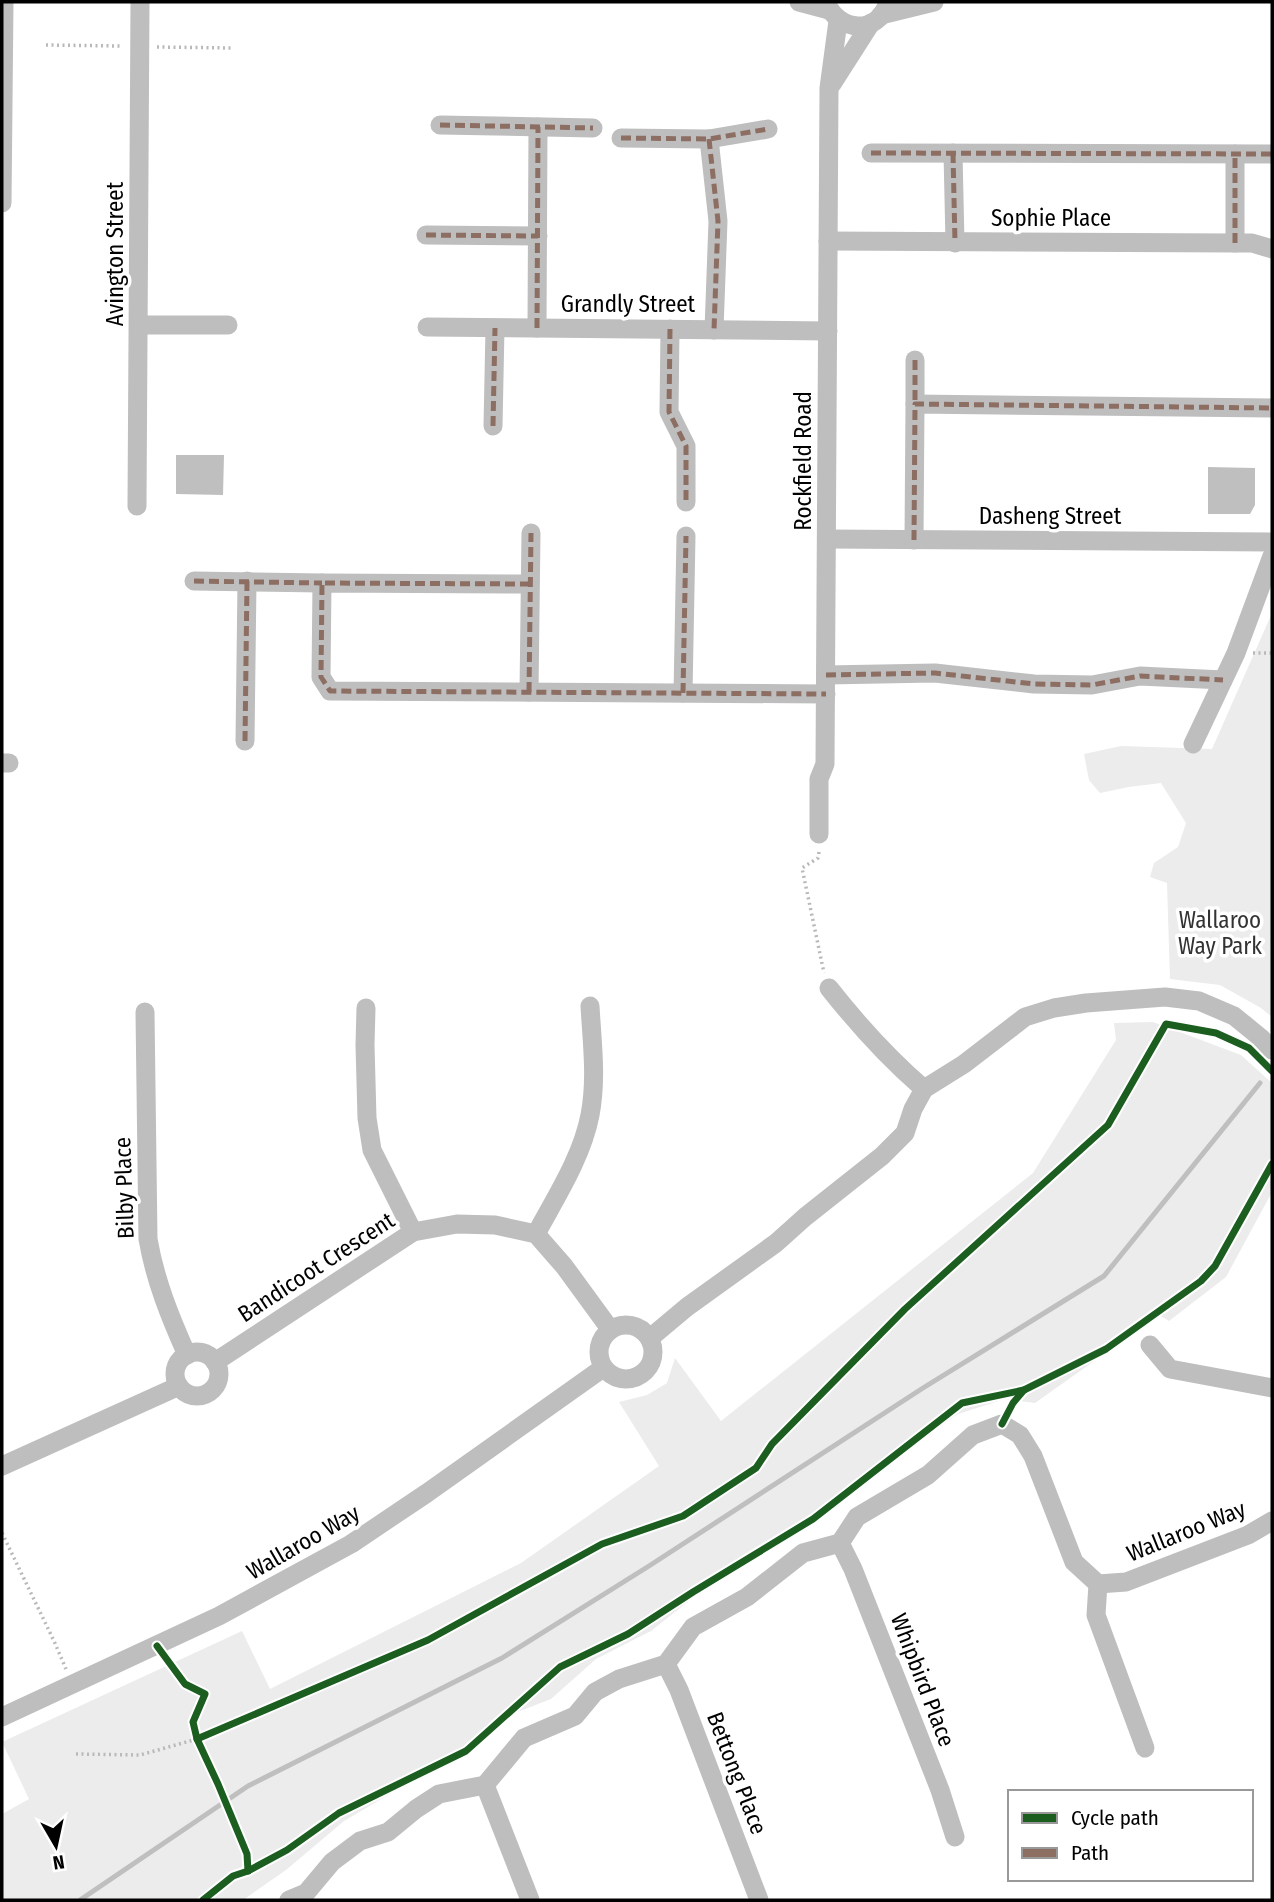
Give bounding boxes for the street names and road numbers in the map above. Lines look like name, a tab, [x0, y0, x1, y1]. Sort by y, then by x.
street label: Avington Street	[101, 181, 129, 326]
street label: Sophie Place	[991, 204, 1111, 232]
street label: Grandly Street	[561, 290, 696, 318]
street label: Rockfield Road	[789, 391, 817, 531]
street label: Dasheng Street	[979, 502, 1122, 530]
street label: Bilby Place	[108, 1137, 140, 1239]
street label: Bandicoot Crescent	[232, 1206, 400, 1328]
street label: Wallaroo Way	[1123, 1494, 1250, 1568]
street label: Wallaroo Way	[242, 1498, 365, 1586]
street label: Whipbird Place	[885, 1609, 961, 1751]
street label: Bettong Place	[701, 1708, 773, 1838]

